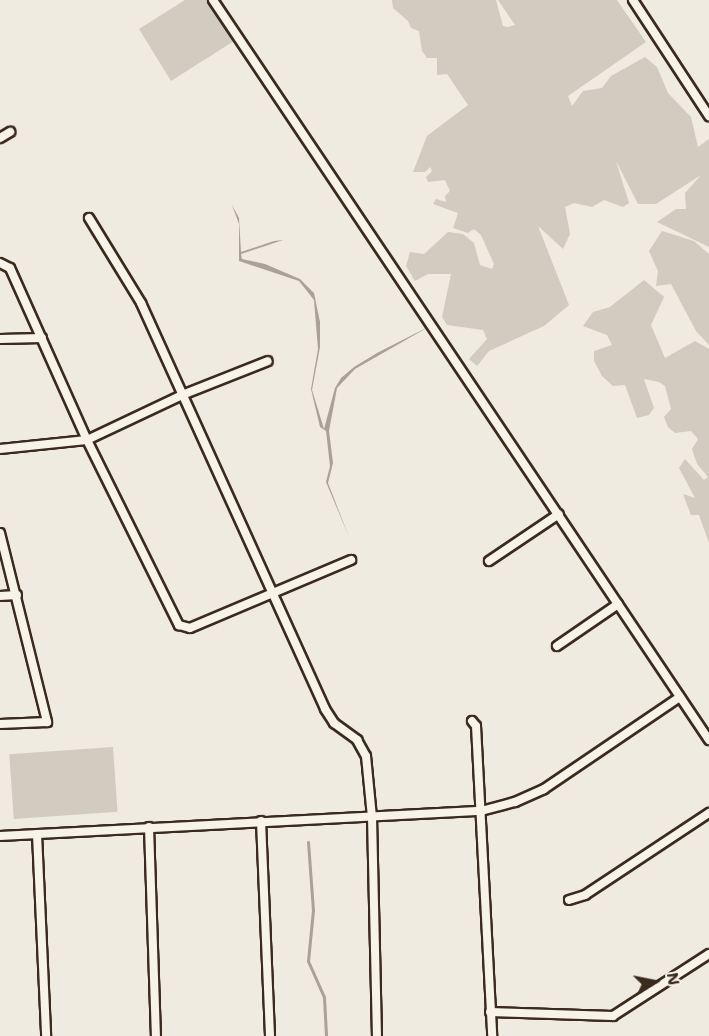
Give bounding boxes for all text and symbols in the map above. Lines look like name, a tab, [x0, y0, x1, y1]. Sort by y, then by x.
north arrow	[625, 952, 685, 1012]
text: N	[662, 971, 685, 987]

